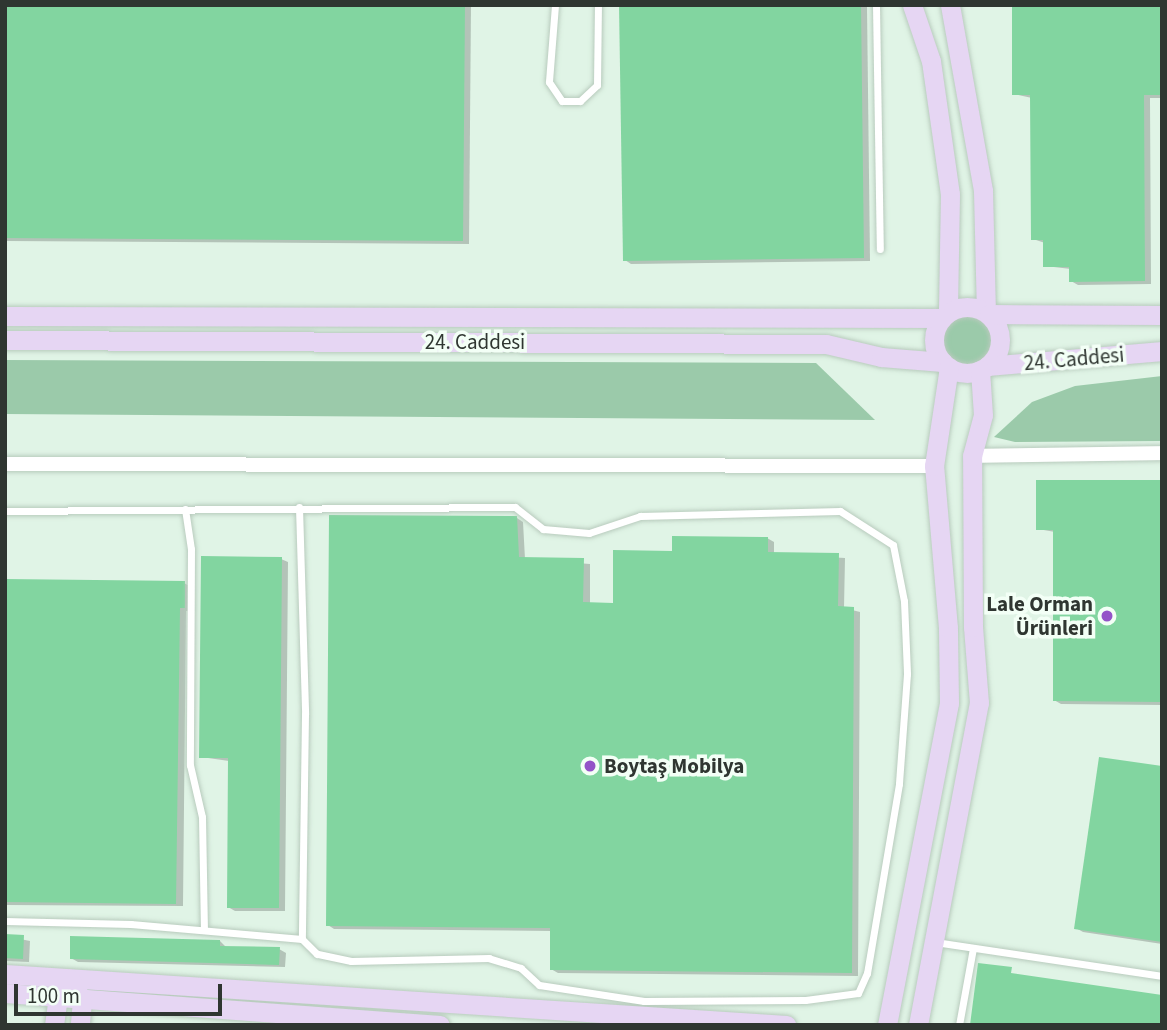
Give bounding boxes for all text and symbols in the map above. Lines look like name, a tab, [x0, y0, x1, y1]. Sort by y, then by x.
street label: 24. Caddesi	[425, 329, 525, 355]
street label: 24. Caddesi	[1023, 342, 1125, 376]
place label: Lale Orman Ürünleri	[986, 591, 1093, 641]
marker: Lale Orman Ürünleri	[1099, 608, 1115, 624]
place label: Boytaş Mobilya	[604, 753, 744, 779]
marker: Boytaş Mobilya	[582, 758, 598, 774]
scale bar	[18, 970, 226, 1014]
text: 100 m	[27, 981, 80, 1011]

